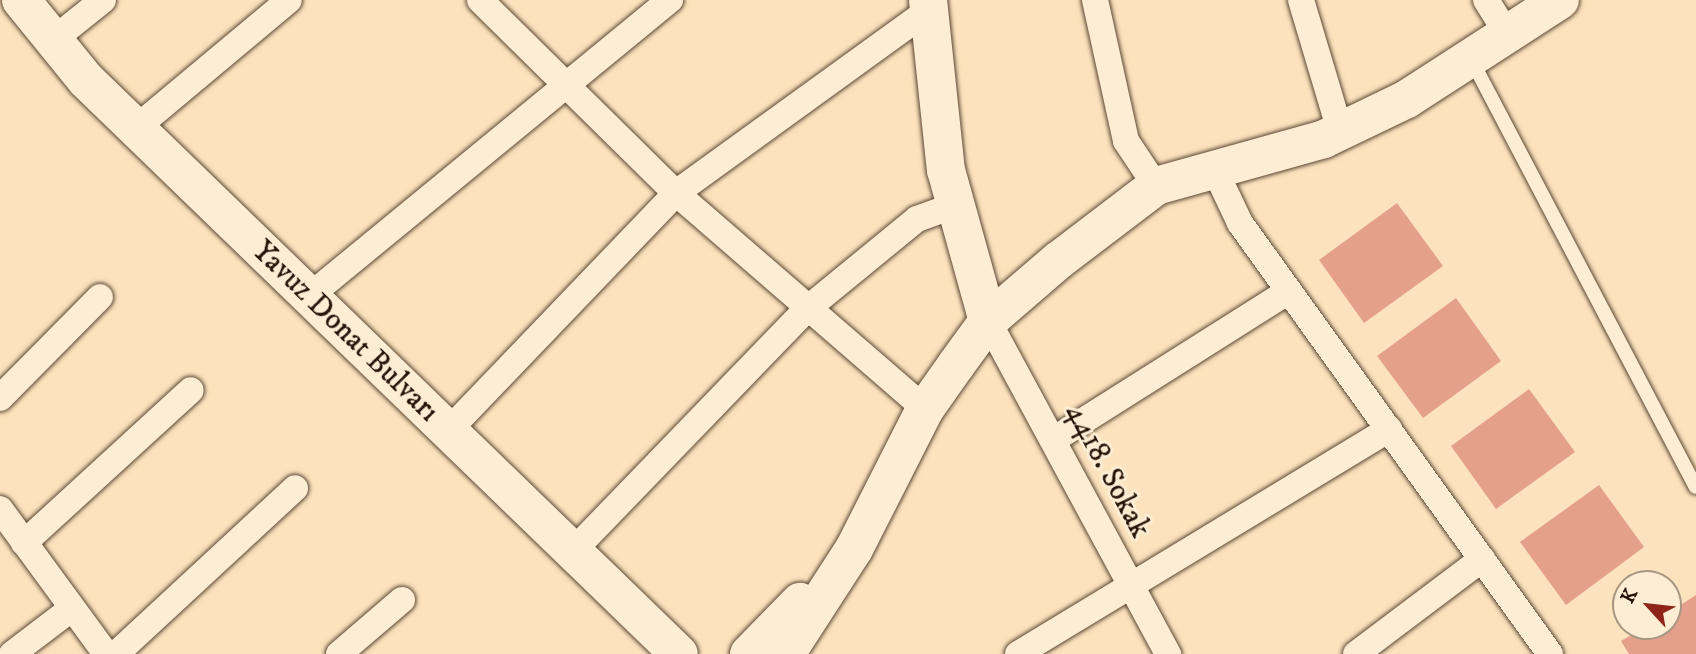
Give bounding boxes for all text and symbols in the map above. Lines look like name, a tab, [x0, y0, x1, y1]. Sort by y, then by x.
street label: Yavuz Donat Bulvarı	[244, 234, 446, 430]
street label: 4418. Sokak	[1057, 398, 1157, 544]
north arrow	[1612, 570, 1682, 640]
text: K	[1616, 585, 1643, 607]

